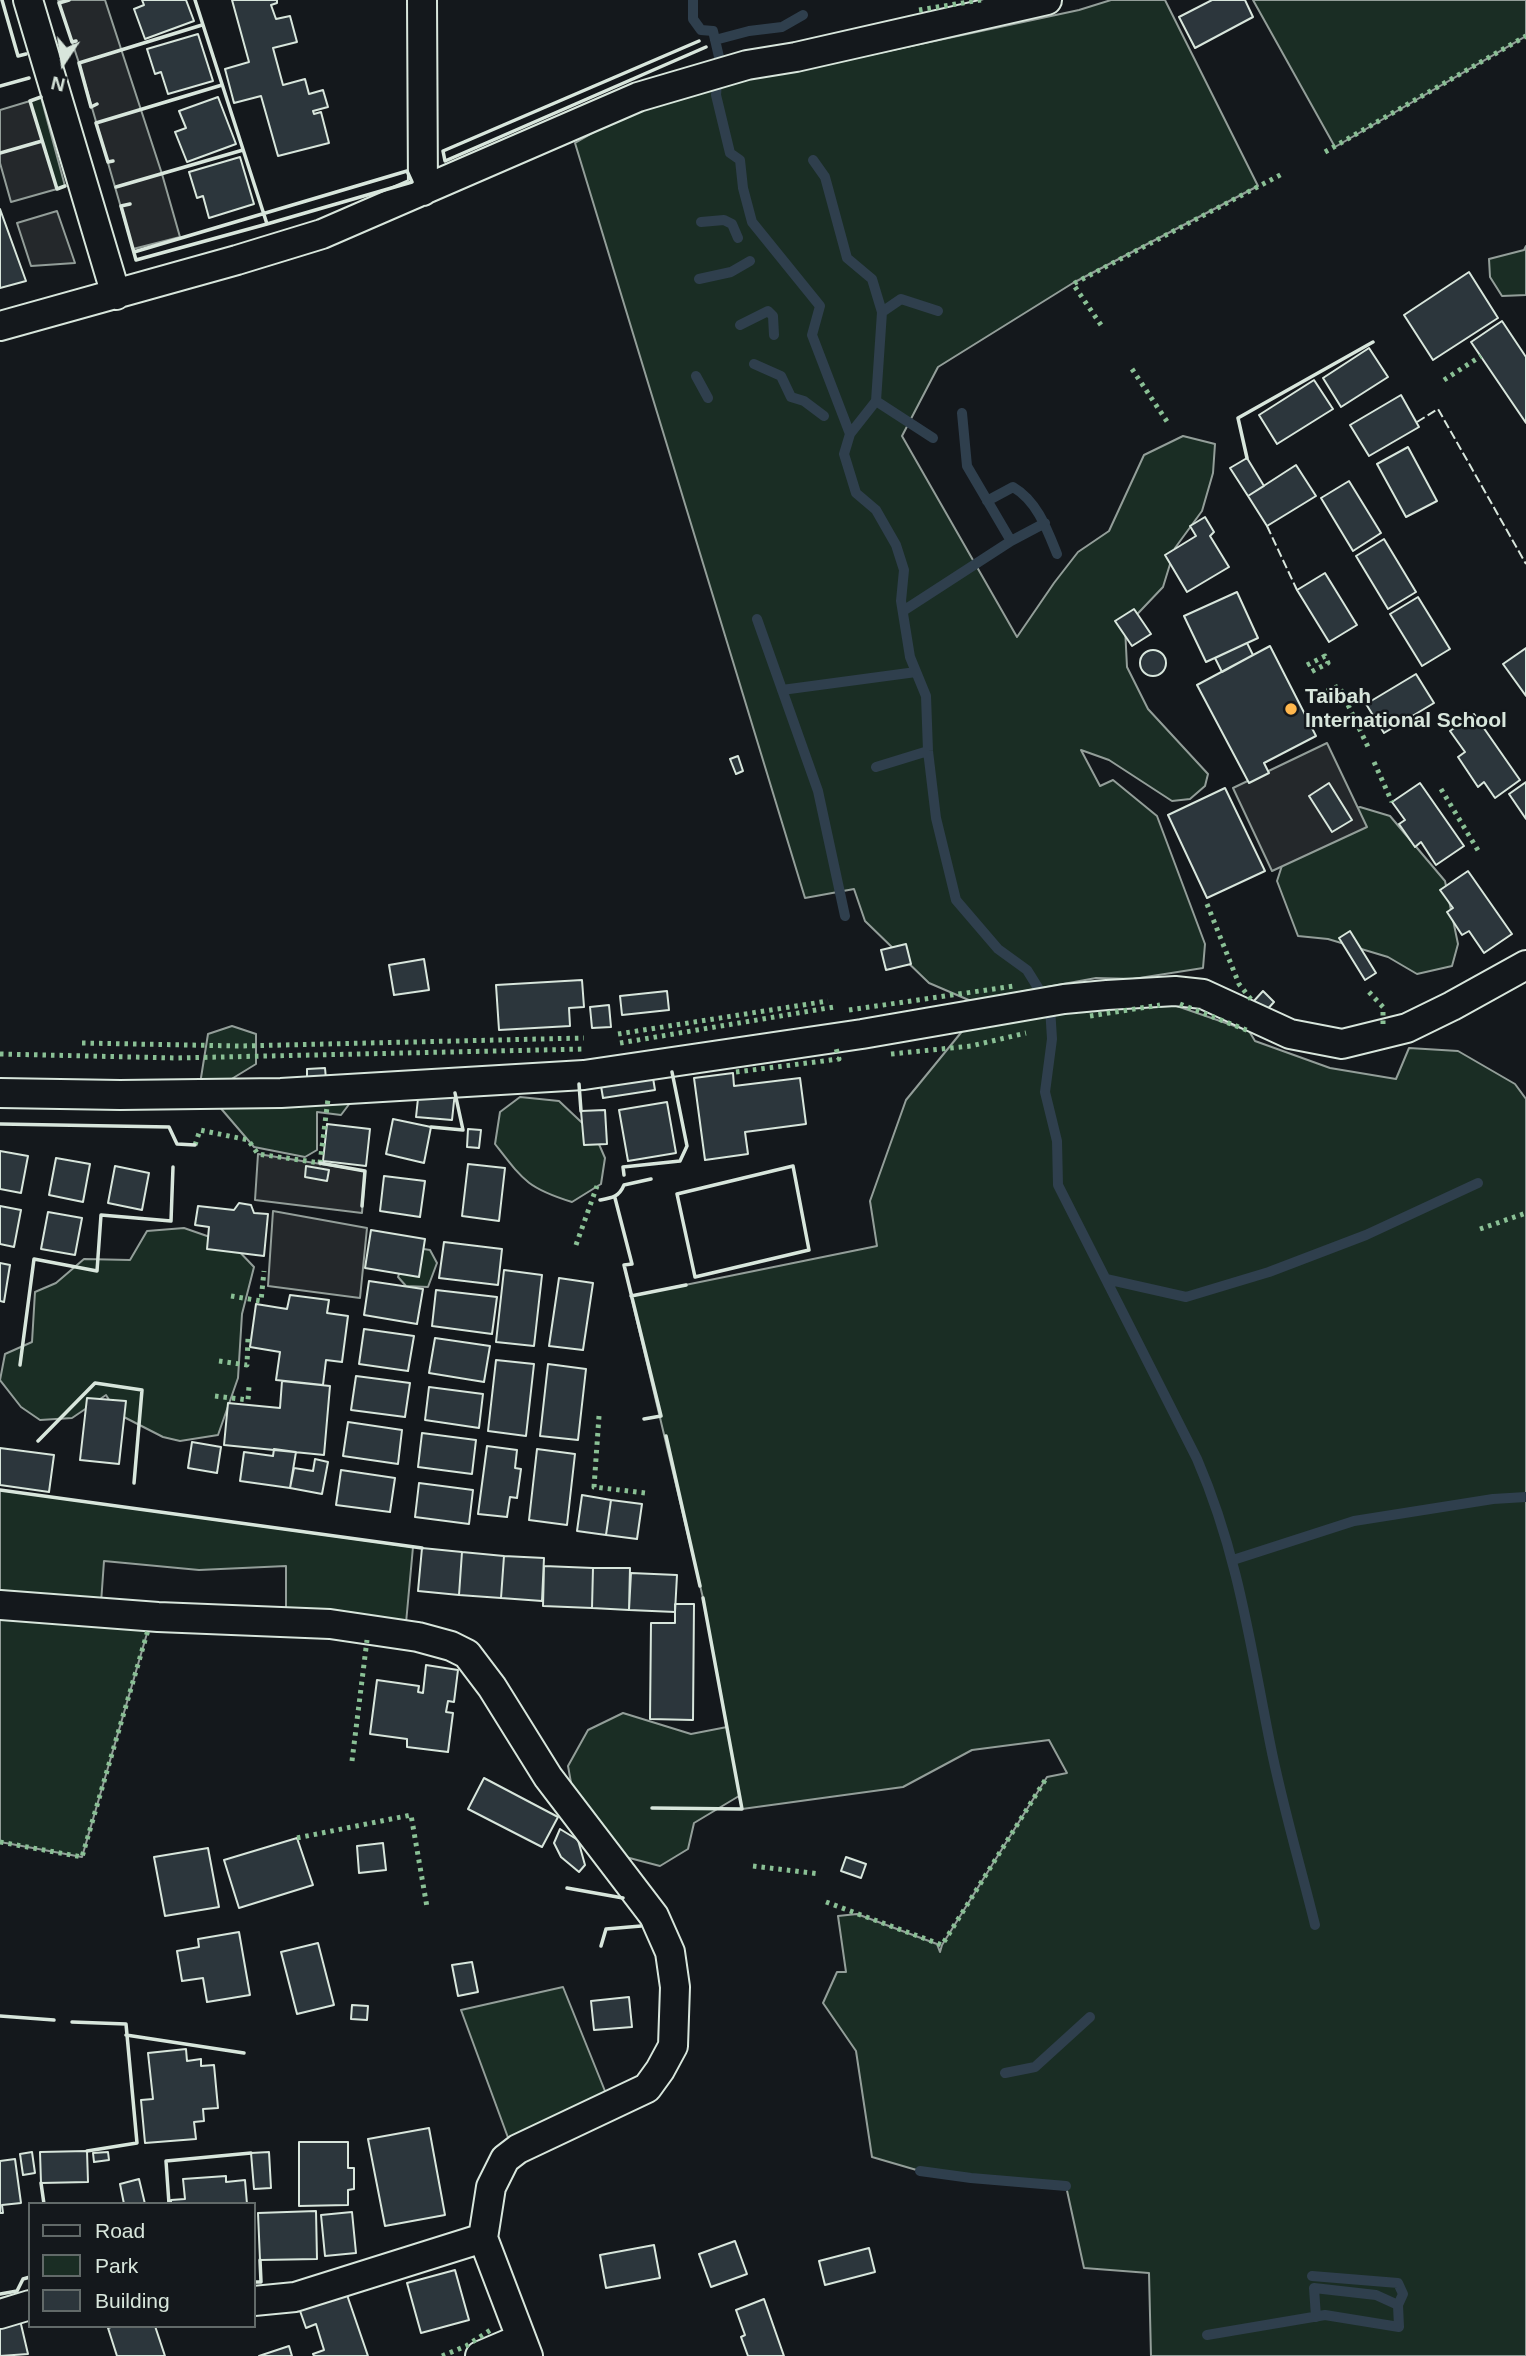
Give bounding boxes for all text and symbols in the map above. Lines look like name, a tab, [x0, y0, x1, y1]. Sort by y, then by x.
north arrow	[28, 28, 98, 98]
text: N	[49, 72, 67, 96]
place label: Taibah International School	[1305, 684, 1507, 734]
marker: Taibah International School	[1283, 701, 1299, 717]
legend	[28, 2202, 256, 2328]
text: Road	[95, 2219, 145, 2242]
text: Park	[95, 2254, 138, 2277]
text: Building	[95, 2289, 170, 2312]

